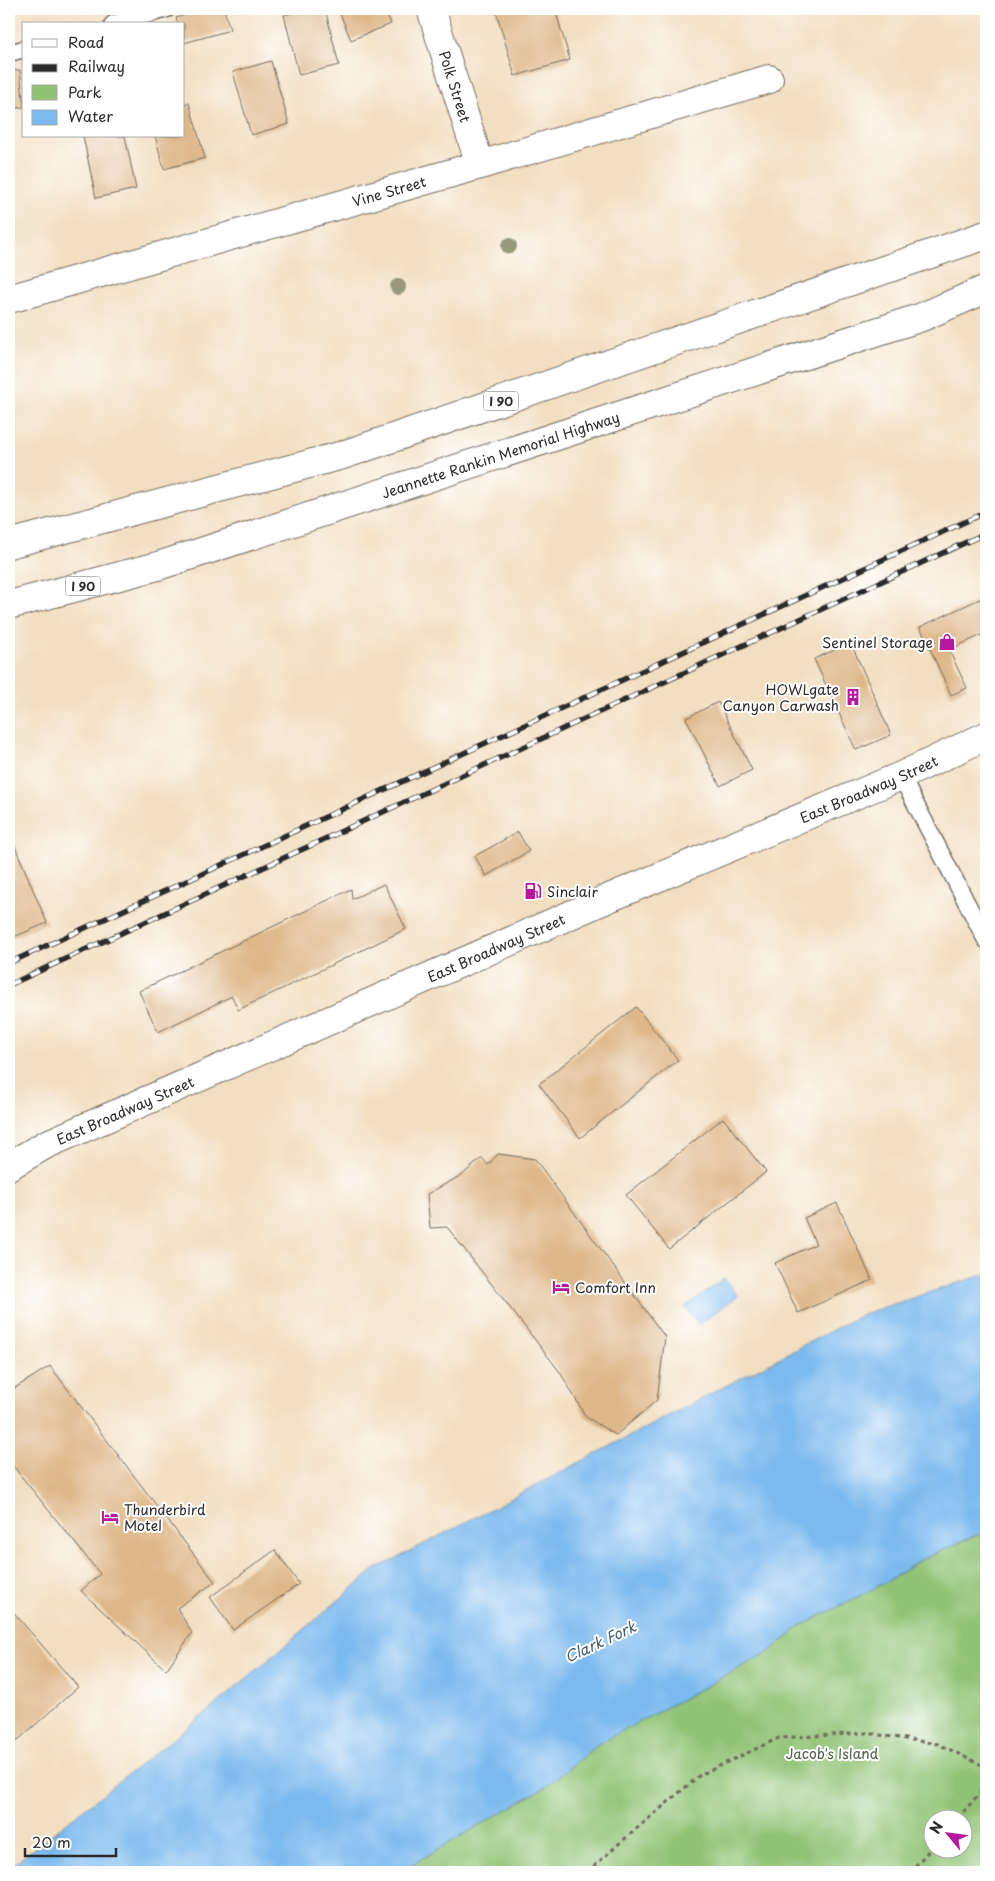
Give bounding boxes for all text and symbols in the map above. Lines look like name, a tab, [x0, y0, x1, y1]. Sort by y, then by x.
legend	[22, 22, 185, 138]
text: Road	[68, 30, 104, 53]
street label: Polk Street	[434, 48, 476, 125]
text: Railway	[68, 54, 125, 77]
text: Park	[68, 80, 102, 103]
text: Water	[68, 104, 113, 127]
street label: Vine Street	[350, 170, 429, 211]
road number: I 90	[484, 392, 518, 411]
street label: Jeannette Rankin Memorial Highway	[379, 406, 622, 503]
road number: I 90	[66, 576, 100, 596]
place label: Sentinel Storage	[822, 632, 933, 653]
shop icon: Sentinel Storage	[937, 632, 957, 652]
place label: HOWLgate Canyon Carwash	[723, 679, 839, 716]
building icon: HOWLgate Canyon Carwash	[843, 687, 863, 707]
street label: East Broadway Street	[796, 750, 941, 828]
fuel station icon: Sinclair	[523, 881, 543, 901]
place label: Sinclair	[547, 881, 598, 902]
street label: East Broadway Street	[424, 908, 568, 987]
street label: East Broadway Street	[53, 1070, 197, 1149]
hotel icon: Comfort Inn	[551, 1277, 571, 1297]
place label: Comfort Inn	[575, 1277, 656, 1298]
place label: Thunderbird Motel	[124, 1499, 206, 1536]
hotel icon: Thunderbird Motel	[100, 1507, 120, 1527]
water label: Clark Fork	[560, 1614, 641, 1668]
park label: Jacob's Island	[786, 1743, 879, 1764]
north arrow	[922, 1808, 972, 1858]
text: N	[924, 1818, 948, 1837]
scale bar	[25, 1826, 116, 1858]
text: 20 m	[32, 1830, 71, 1853]

